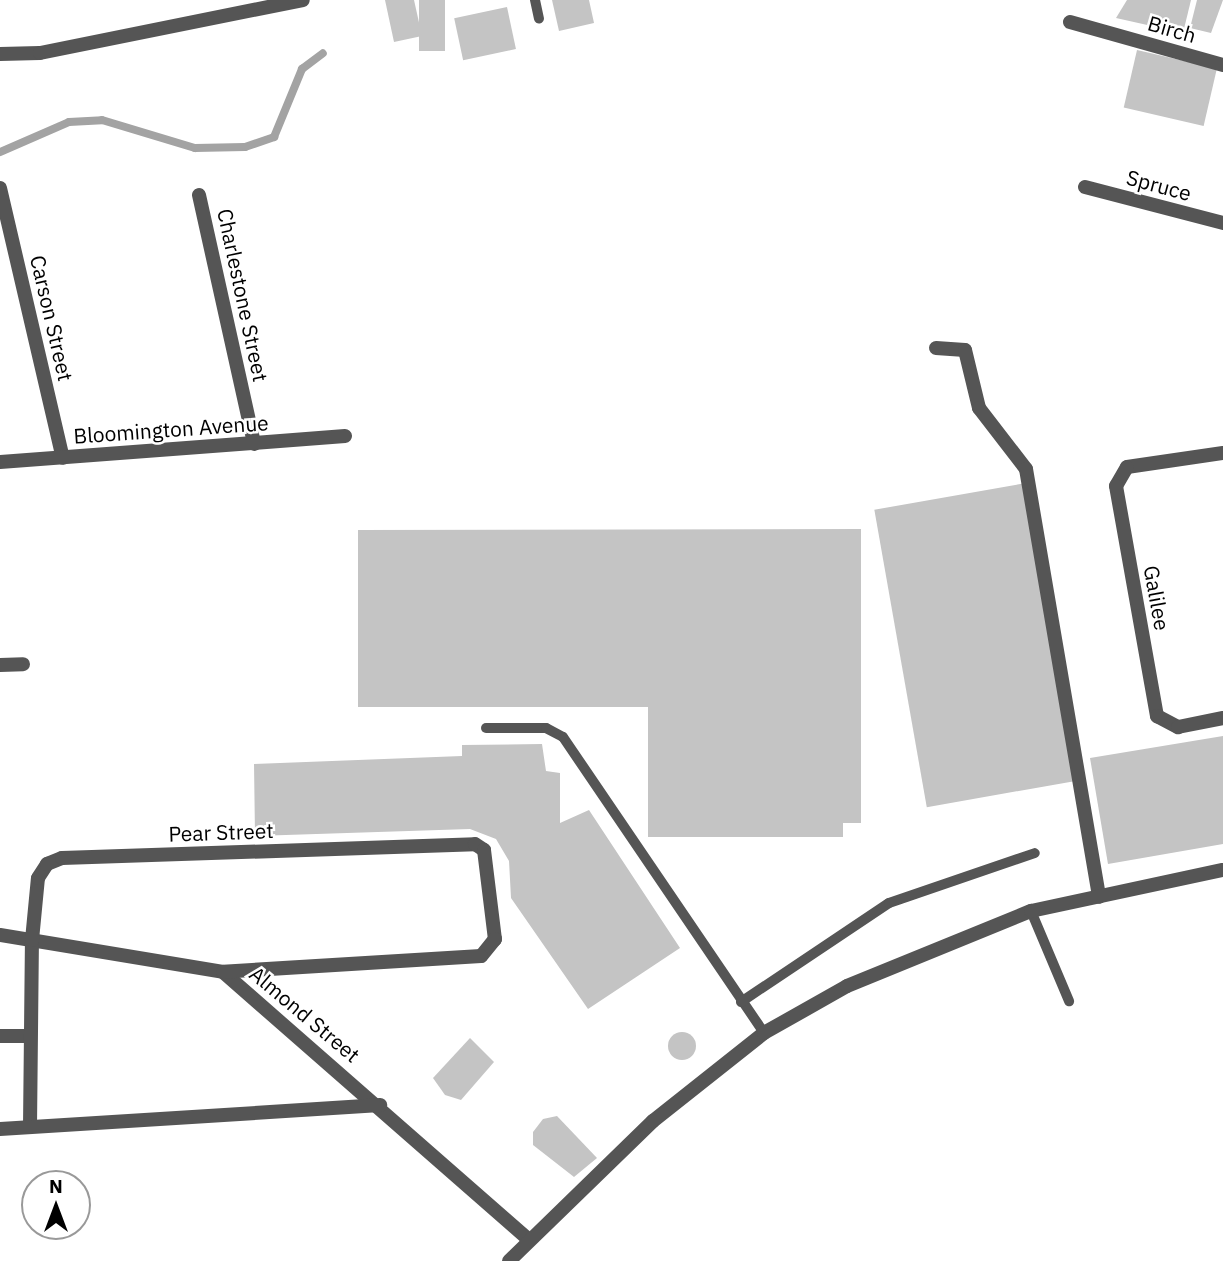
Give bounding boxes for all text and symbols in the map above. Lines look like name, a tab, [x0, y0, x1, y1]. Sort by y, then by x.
street label: Birch	[1145, 10, 1199, 48]
street label: Spruce	[1124, 164, 1194, 206]
street label: Charlestone Street	[212, 206, 274, 384]
street label: Carson Street	[25, 253, 79, 383]
street label: Bloomington Avenue	[73, 410, 269, 448]
street label: Galilee	[1139, 564, 1175, 632]
street label: Pear Street	[168, 818, 274, 846]
street label: Almond Street	[245, 961, 365, 1067]
north arrow	[21, 1170, 91, 1240]
text: N	[49, 1174, 63, 1198]

